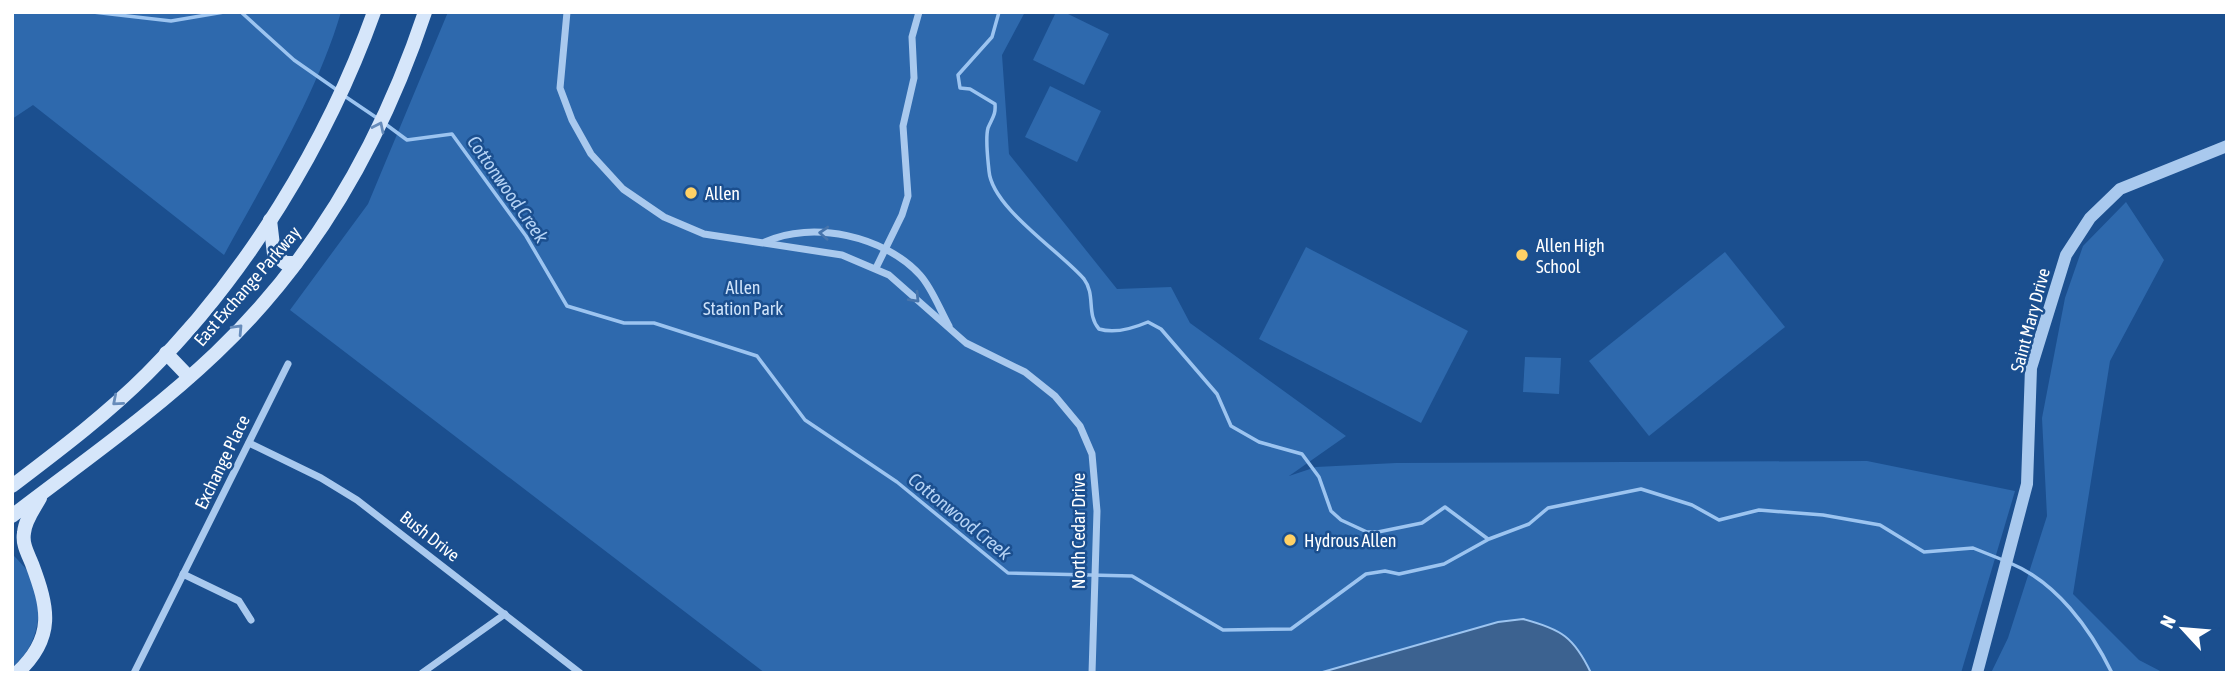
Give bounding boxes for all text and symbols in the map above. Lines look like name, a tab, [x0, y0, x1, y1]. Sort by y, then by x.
one-way arrow	[371, 122, 385, 134]
water label: Cottonwood Creek	[463, 131, 553, 247]
place label: Allen	[705, 183, 740, 204]
marker: Allen	[683, 185, 699, 201]
street label: East Exchange Parkway	[189, 222, 305, 350]
one-way arrow	[819, 226, 830, 241]
place label: Allen High School	[1536, 235, 1605, 277]
marker: Allen High School	[1514, 247, 1530, 263]
street label: Saint Mary Drive	[2006, 266, 2054, 374]
park label: Allen Station Park	[703, 277, 783, 319]
one-way arrow	[907, 290, 920, 303]
one-way arrow	[230, 324, 243, 337]
one-way arrow	[112, 393, 125, 405]
street label: Exchange Place	[190, 412, 254, 512]
water label: Cottonwood Creek	[904, 468, 1016, 565]
street label: North Cedar Drive	[1068, 473, 1089, 589]
street label: Bush Drive	[396, 506, 464, 566]
place label: Hydrous Allen	[1304, 530, 1397, 551]
marker: Hydrous Allen	[1282, 532, 1298, 548]
north arrow	[2148, 594, 2218, 664]
text: N	[2155, 612, 2180, 631]

